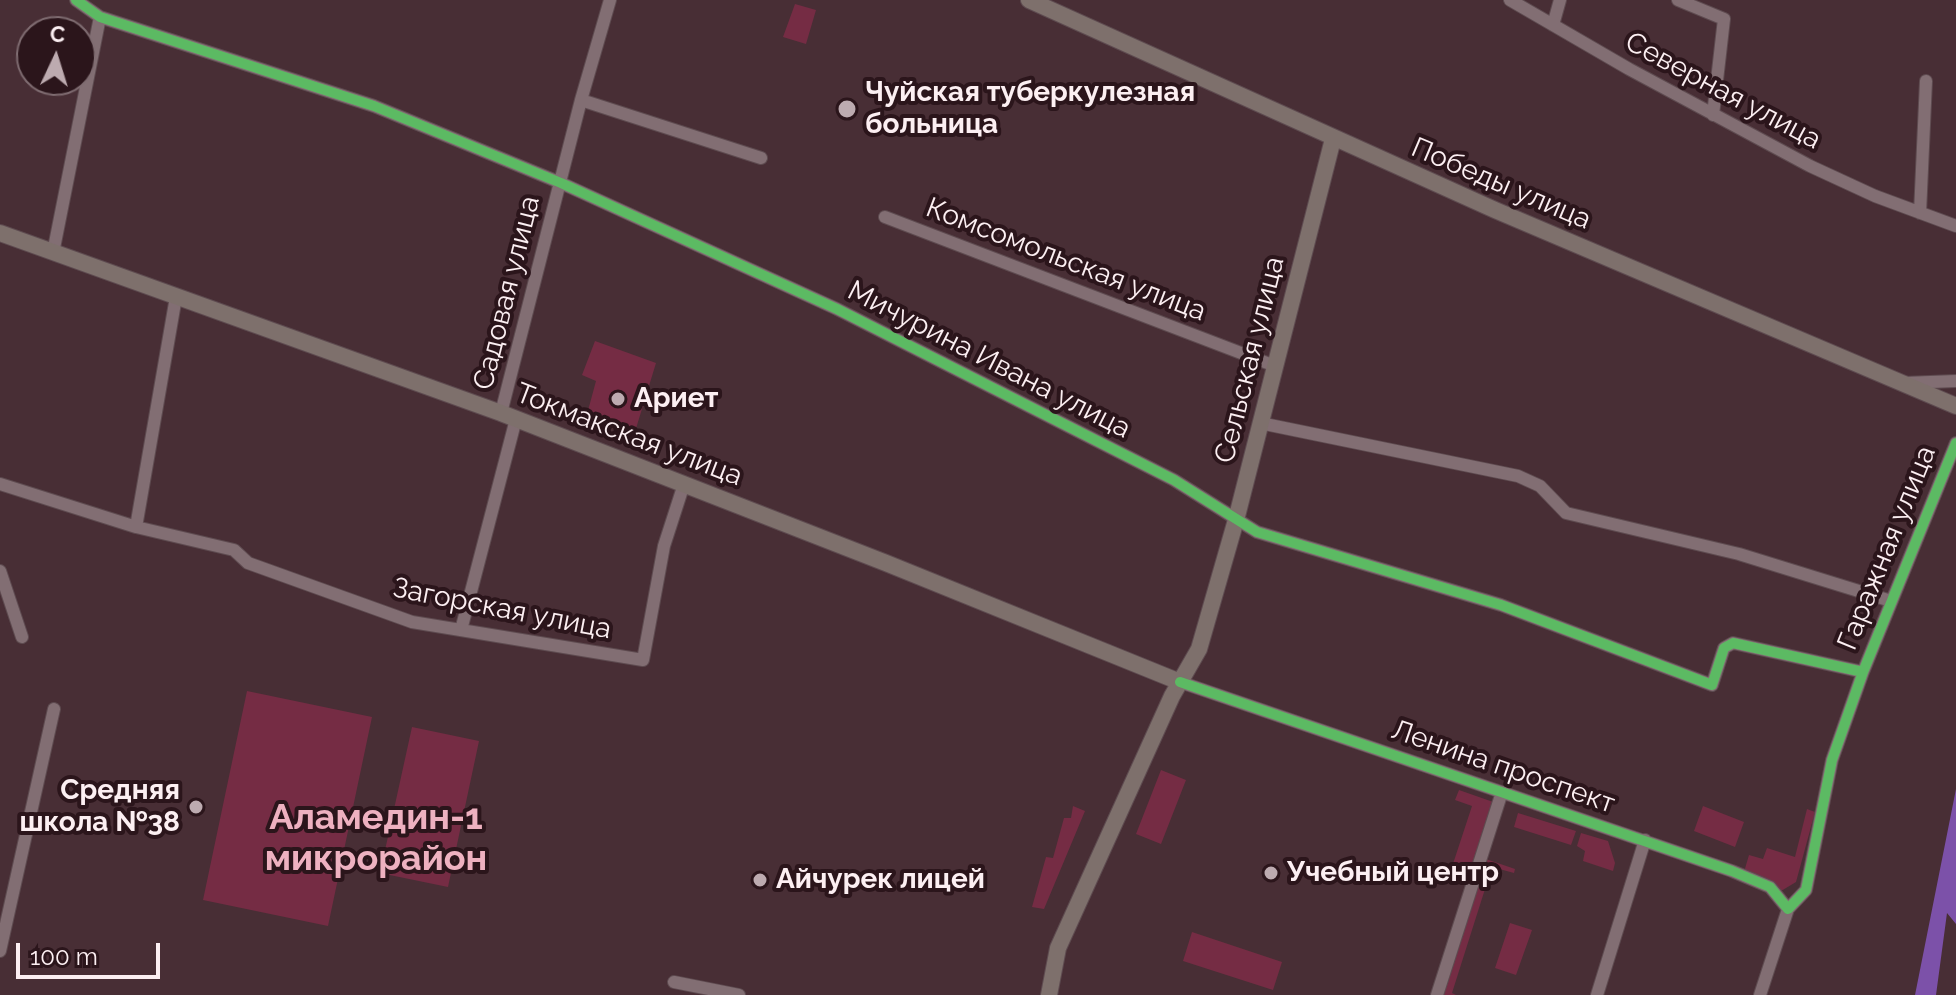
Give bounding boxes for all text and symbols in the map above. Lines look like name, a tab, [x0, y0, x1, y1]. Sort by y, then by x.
north arrow	[16, 16, 96, 96]
text: С	[49, 21, 66, 48]
street label: Северная улица	[1619, 25, 1827, 157]
place label: Чуйская туберкулезная больница	[865, 76, 1195, 142]
marker: Чуйская туберкулезная больница	[836, 98, 858, 120]
street label: Победы улица	[1406, 131, 1596, 237]
street label: Комсомольская улица	[921, 191, 1211, 329]
street label: Садовая улица	[467, 193, 547, 393]
street label: Сельская улица	[1208, 253, 1292, 467]
street label: Мичурина Ивана улица	[842, 274, 1136, 446]
street label: Токмакская улица	[511, 376, 747, 494]
place label: Ариет	[634, 382, 718, 416]
marker: Ариет	[609, 390, 627, 408]
street label: Гаражная улица	[1831, 441, 1943, 655]
street label: Загорская улица	[390, 571, 614, 647]
street label: Ленина проспект	[1387, 713, 1619, 821]
place label: Средняя школа №38	[19, 774, 180, 840]
district label: Аламедин-1 микрорайон	[265, 796, 487, 881]
marker: Средняя школа №38	[187, 798, 205, 816]
place label: Учебный центр	[1287, 856, 1499, 890]
place label: Айчурек лицей	[776, 863, 985, 897]
marker: Учебный центр	[1262, 864, 1280, 882]
marker: Айчурек лицей	[751, 871, 769, 889]
scale bar	[20, 927, 164, 977]
text: 100 m	[30, 942, 98, 971]

